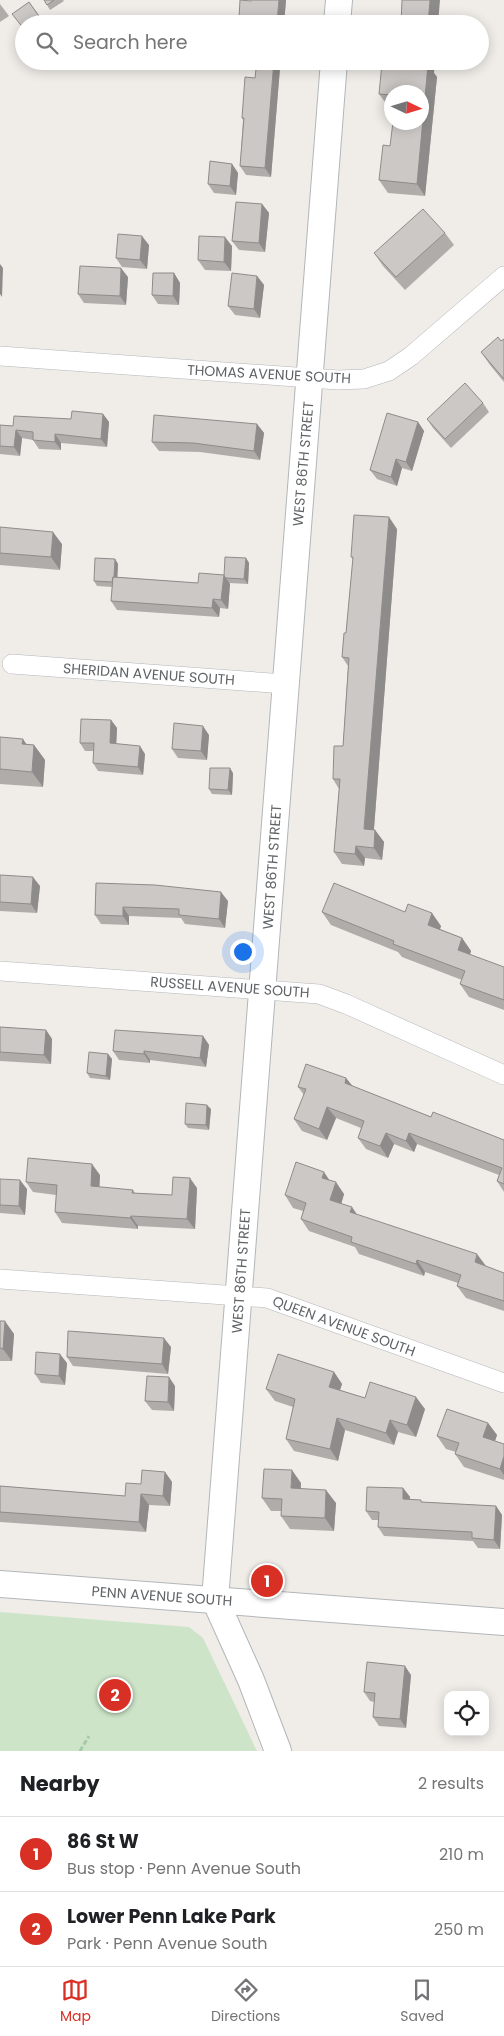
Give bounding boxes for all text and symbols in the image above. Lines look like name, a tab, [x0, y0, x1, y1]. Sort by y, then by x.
search box	[15, 15, 489, 70]
icon: search	[33, 29, 61, 57]
text: Search here	[73, 29, 187, 56]
north arrow	[384, 85, 429, 130]
street label: THOMAS AVENUE SOUTH	[187, 360, 351, 388]
street label: WEST 86TH STREET	[288, 400, 318, 527]
street label: SHERIDAN AVENUE SOUTH	[62, 658, 236, 690]
street label: WEST 86TH STREET	[258, 803, 286, 930]
your location	[230, 939, 256, 965]
street label: RUSSELL AVENUE SOUTH	[150, 971, 310, 1003]
street label: WEST 86TH STREET	[227, 1207, 255, 1334]
street label: QUEEN AVENUE SOUTH	[270, 1291, 418, 1361]
pin: 1	[251, 1562, 283, 1600]
street label: PENN AVENUE SOUTH	[91, 1581, 233, 1611]
pin: 2	[99, 1676, 131, 1714]
map controls	[444, 1691, 489, 1736]
button: locate	[444, 1691, 489, 1736]
text: Nearby	[20, 1769, 100, 1798]
text: 2 results	[418, 1772, 484, 1795]
text: 86 St W	[67, 1828, 139, 1855]
text: 1	[33, 1843, 39, 1866]
text: 210 m	[439, 1843, 484, 1866]
text: Bus stop · Penn Avenue South	[67, 1857, 301, 1880]
text: Lower Penn Lake Park	[67, 1903, 276, 1930]
text: 2	[31, 1918, 41, 1941]
text: 250 m	[434, 1918, 484, 1941]
text: Park · Penn Avenue South	[67, 1932, 267, 1955]
tab: Map	[60, 1976, 91, 2027]
tab: Directions	[211, 1976, 280, 2027]
tab: Saved	[400, 1976, 444, 2027]

